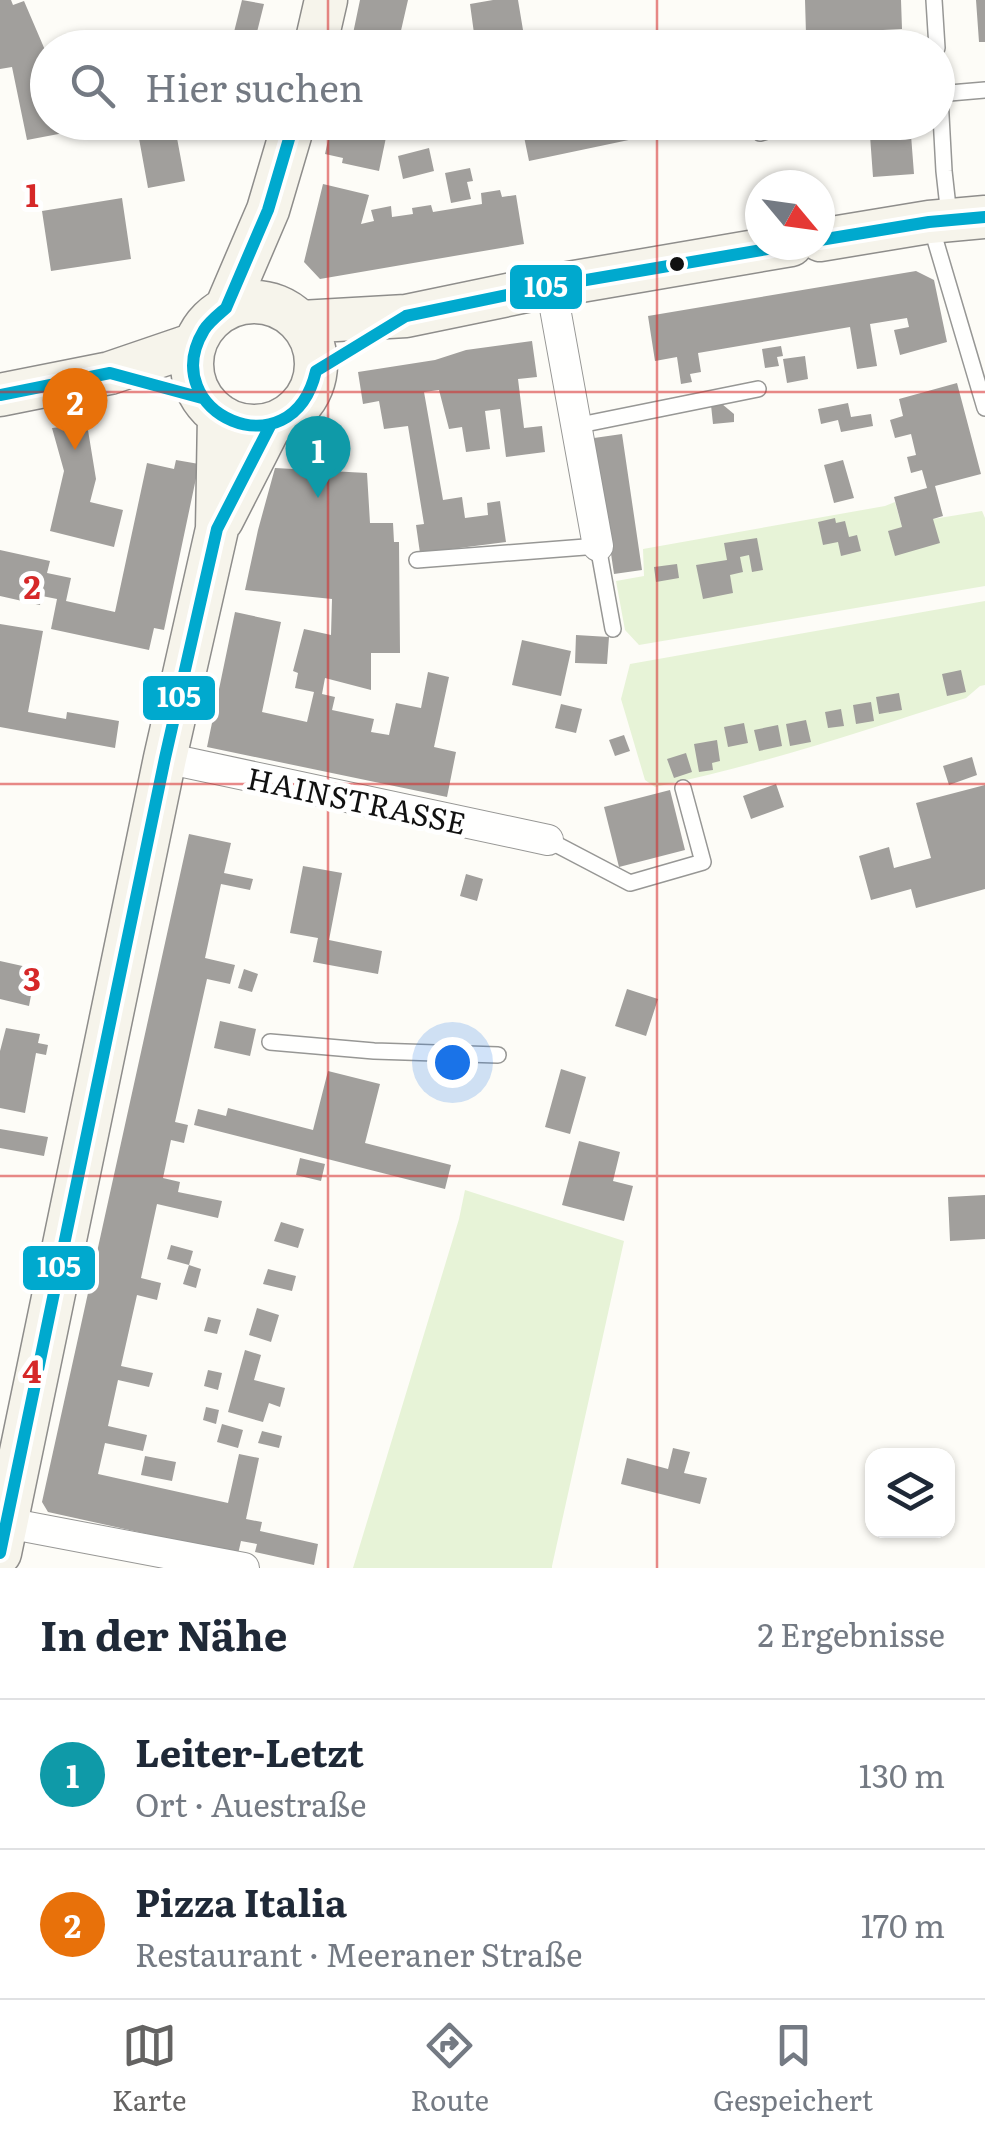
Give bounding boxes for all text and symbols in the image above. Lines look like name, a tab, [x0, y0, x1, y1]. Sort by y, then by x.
search box	[30, 30, 955, 140]
text: Hier suchen	[145, 57, 364, 114]
icon: search	[65, 58, 120, 113]
text: 1	[25, 169, 39, 217]
north arrow	[745, 170, 835, 260]
unlabelled marker	[667, 254, 687, 274]
line badge: 105	[508, 263, 584, 311]
text: 105	[524, 264, 568, 306]
pin: 2	[42, 368, 108, 450]
pin: 1	[286, 416, 350, 498]
text: 2	[23, 561, 41, 609]
line badge: 105	[141, 674, 217, 722]
text: 105	[157, 674, 201, 716]
street label: HAINSTRASSE	[243, 754, 471, 844]
text: 3	[23, 953, 41, 1001]
your location	[427, 1037, 478, 1088]
line badge: 105	[21, 1244, 97, 1292]
text: 105	[37, 1244, 81, 1286]
text: 4	[22, 1345, 42, 1393]
map controls	[865, 1448, 955, 1538]
button: layers	[865, 1448, 955, 1538]
text: In der Nähe	[40, 1602, 288, 1664]
text: 2 Ergebnisse	[758, 1609, 945, 1657]
text: Leiter-Letzt	[135, 1722, 364, 1779]
text: 1	[66, 1750, 79, 1798]
text: 130 m	[859, 1750, 945, 1798]
text: Ort · Auestraße	[135, 1779, 367, 1827]
text: Pizza Italia	[135, 1872, 347, 1929]
text: 2	[64, 1900, 81, 1948]
text: 170 m	[861, 1900, 945, 1948]
text: Restaurant · Meeraner Straße	[135, 1929, 583, 1977]
tab: Karte	[112, 2018, 187, 2120]
tab: Route	[411, 2018, 489, 2120]
tab: Gespeichert	[713, 2018, 873, 2120]

